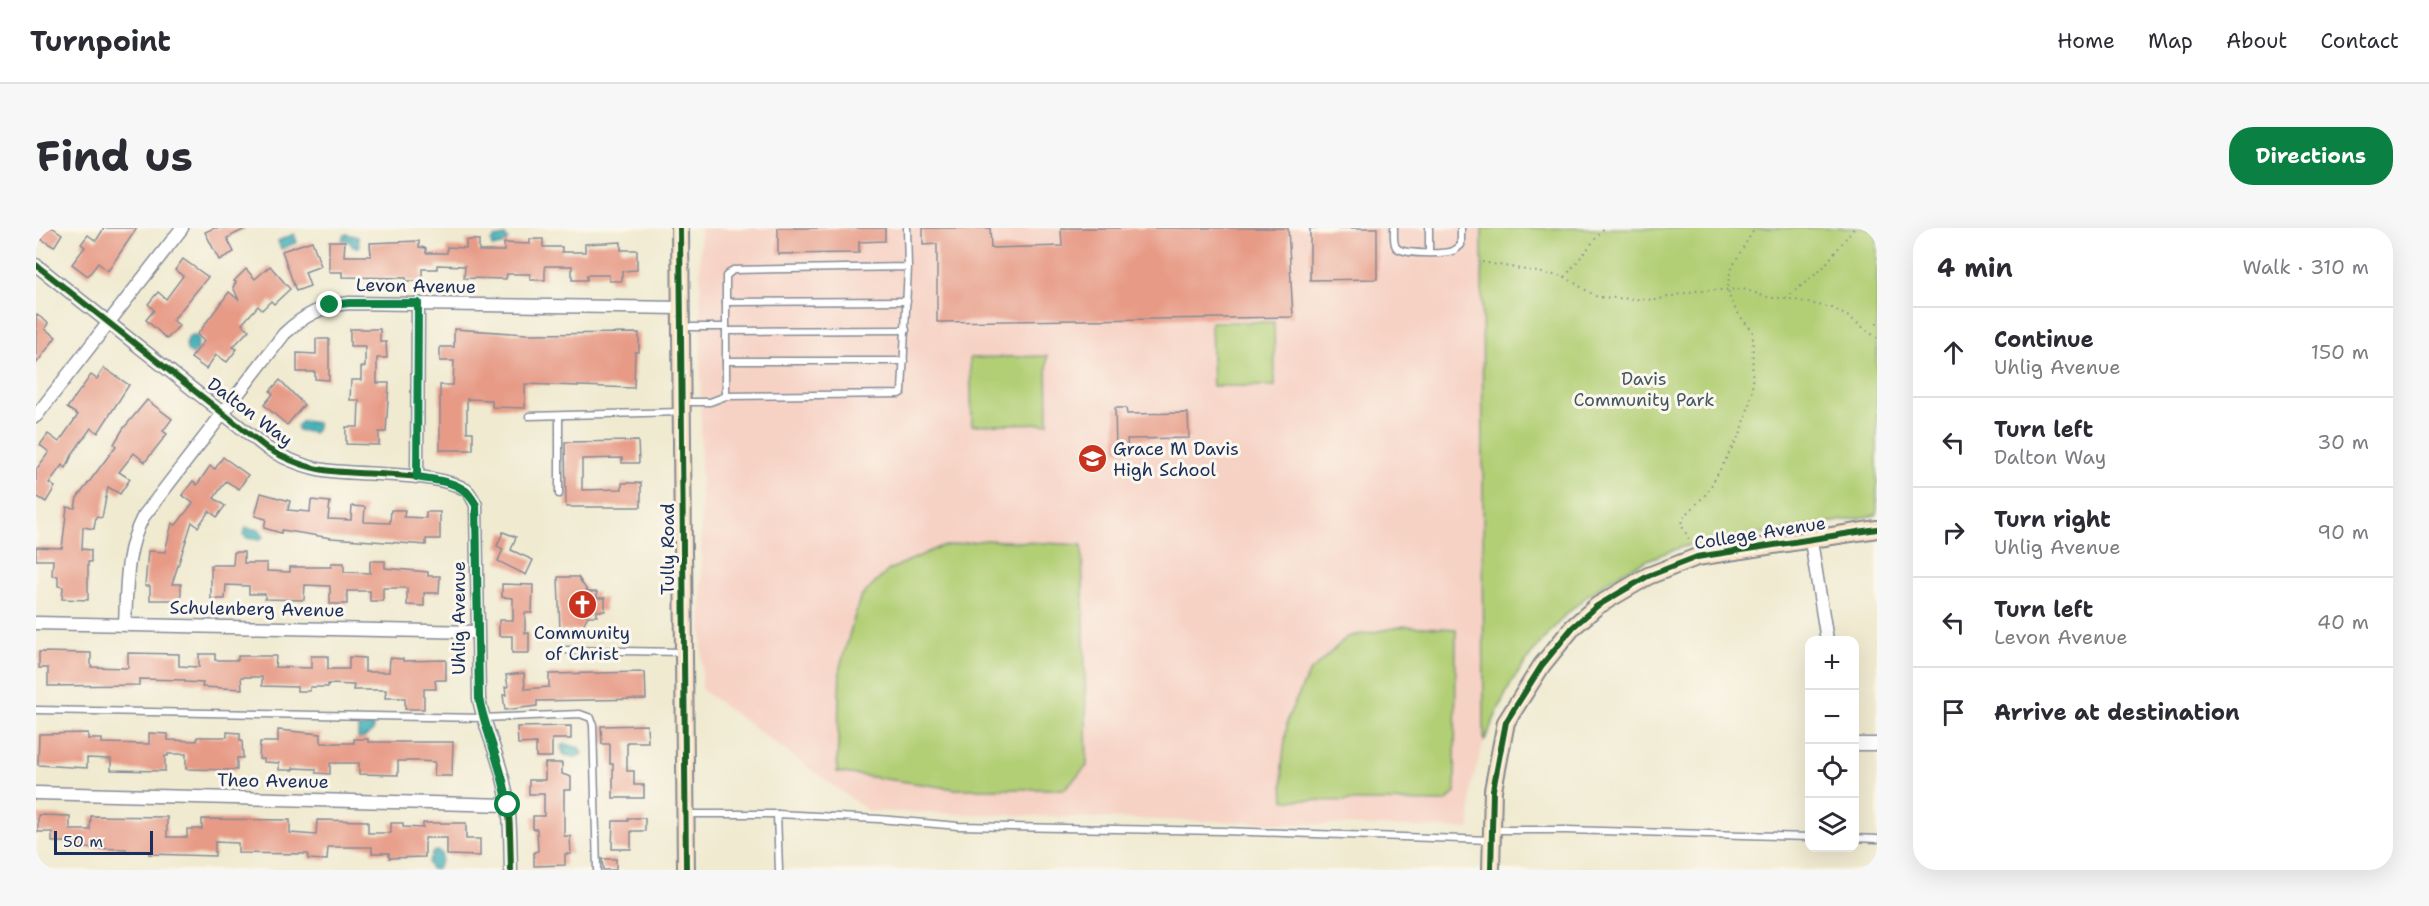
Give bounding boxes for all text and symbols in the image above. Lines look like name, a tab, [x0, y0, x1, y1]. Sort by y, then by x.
text: Turnpoint	[30, 22, 171, 60]
text: Home	[2057, 27, 2115, 55]
text: Map	[2148, 27, 2193, 55]
text: About	[2226, 27, 2287, 55]
text: Contact	[2320, 27, 2399, 55]
button: Directions	[2229, 127, 2393, 185]
text: Find us	[36, 128, 193, 184]
text: 4 min	[1937, 250, 2013, 285]
text: Walk · 310 m	[2243, 254, 2369, 280]
street label: Levon Avenue	[356, 273, 476, 299]
route end	[316, 291, 342, 317]
text: Continue	[1994, 325, 2094, 354]
icon: ahead	[1937, 336, 1970, 369]
text: 150 m	[2311, 339, 2369, 365]
text: Uhlig Avenue	[1994, 354, 2120, 380]
park label: Davis Community Park	[1573, 367, 1715, 412]
street label: Dalton Way	[202, 372, 298, 452]
text: Turn left	[1994, 415, 2093, 444]
icon: left	[1937, 426, 1970, 459]
text: 30 m	[2317, 429, 2369, 455]
place label: Grace M Davis High School	[1113, 437, 1239, 482]
school or university icon: Grace M Davis High School	[1076, 443, 1108, 475]
text: Dalton Way	[1994, 444, 2106, 470]
street label: Tully Road	[656, 503, 680, 595]
text: Turn right	[1994, 505, 2111, 534]
street label: College Avenue	[1693, 511, 1827, 555]
icon: right	[1937, 516, 1970, 549]
text: 90 m	[2317, 519, 2369, 545]
text: Uhlig Avenue	[1994, 534, 2120, 560]
street label: Uhlig Avenue	[447, 561, 471, 675]
church icon: Community of Christ	[566, 588, 598, 620]
street label: Schulenberg Avenue	[169, 595, 345, 623]
text: Turn left	[1994, 595, 2093, 624]
icon: left	[1937, 606, 1970, 639]
text: 40 m	[2317, 609, 2369, 635]
place label: Community of Christ	[534, 621, 630, 666]
text: Levon Avenue	[1994, 624, 2128, 650]
map controls	[1805, 636, 1859, 852]
button: +	[1805, 636, 1859, 690]
button: −	[1805, 690, 1859, 744]
icon: arrive	[1937, 696, 1970, 729]
text: Arrive at destination	[1994, 698, 2240, 727]
button: locate	[1805, 744, 1859, 798]
street label: Theo Avenue	[217, 768, 329, 794]
route start	[494, 791, 520, 817]
button: layers	[1805, 798, 1859, 852]
scale bar	[54, 828, 153, 856]
text: 50 m	[63, 831, 103, 852]

